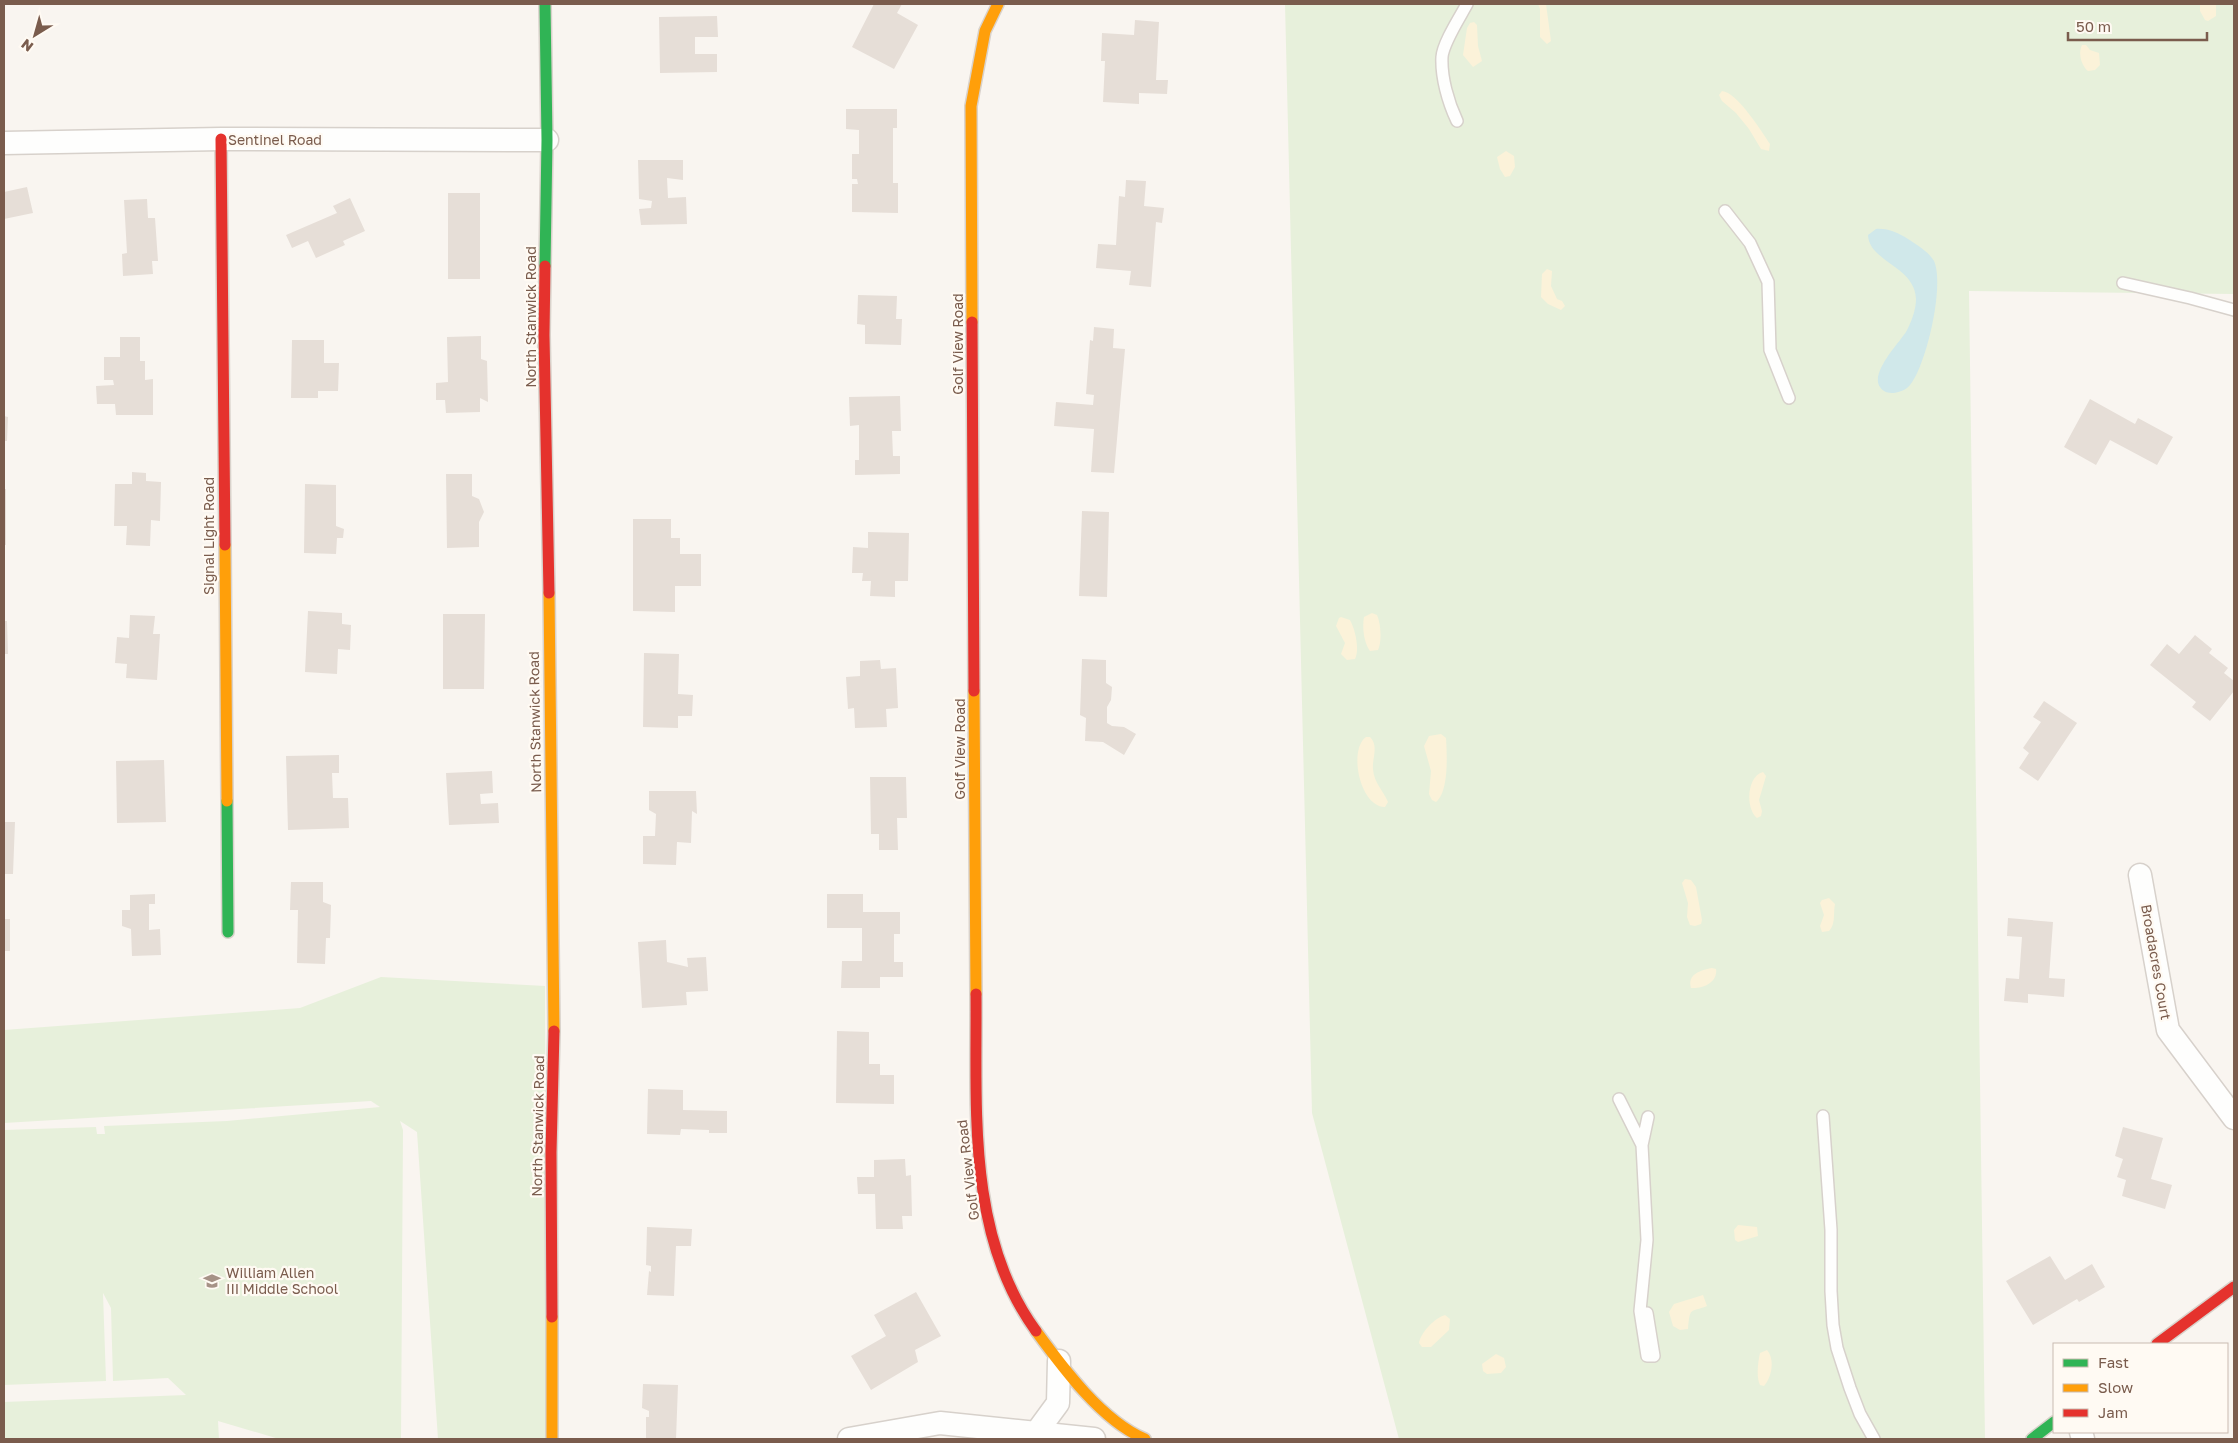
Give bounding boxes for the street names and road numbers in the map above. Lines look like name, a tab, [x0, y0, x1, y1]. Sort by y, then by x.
street label: Sentinel Road	[228, 131, 322, 148]
street label: North Stanwick Road	[522, 246, 539, 388]
street label: Golf View Road	[949, 293, 966, 395]
street label: Signal Light Road	[200, 477, 217, 595]
street label: North Stanwick Road	[525, 651, 544, 793]
street label: Golf View Road	[951, 698, 968, 800]
street label: Broadacres Court	[2138, 903, 2175, 1021]
street label: North Stanwick Road	[528, 1055, 547, 1197]
street label: Golf View Road	[953, 1119, 982, 1221]

